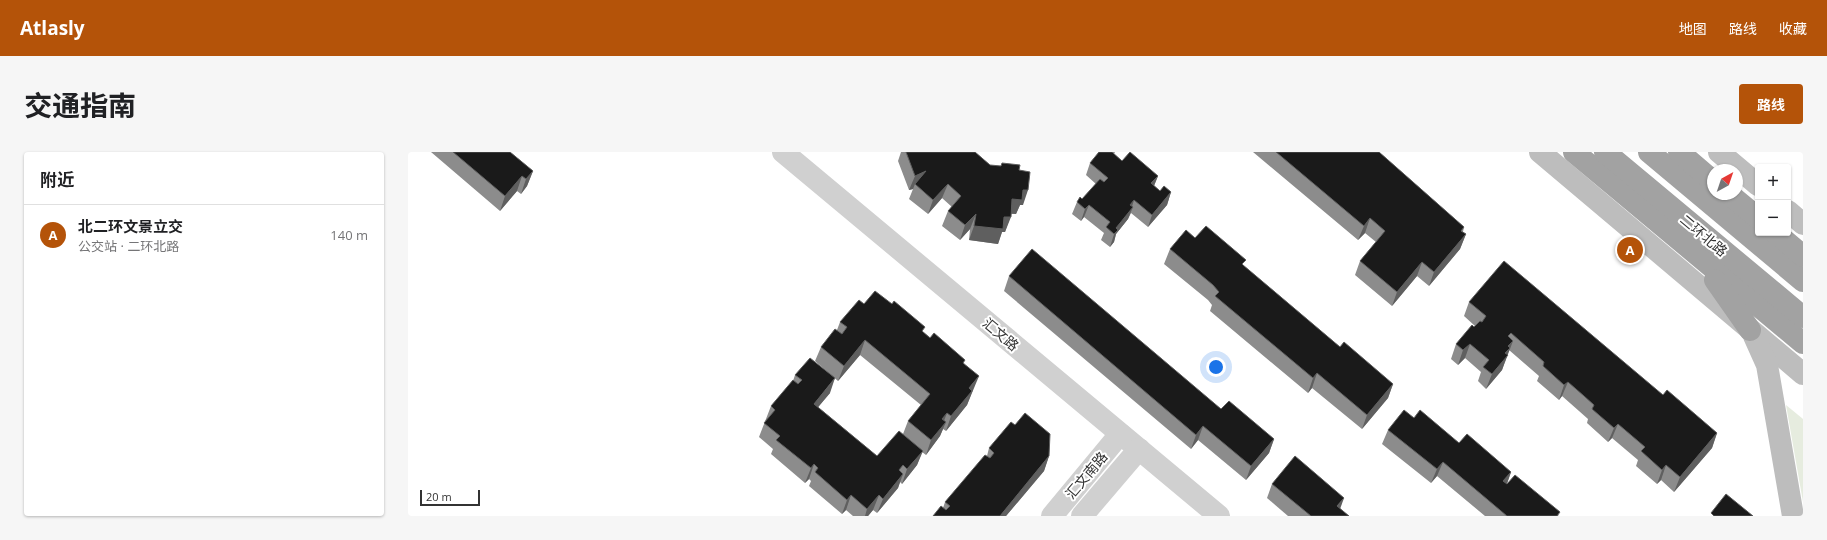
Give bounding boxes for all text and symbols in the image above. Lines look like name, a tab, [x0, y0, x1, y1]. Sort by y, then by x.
text: Atlasly	[20, 15, 85, 41]
text: 地图	[1679, 19, 1707, 38]
text: 路线	[1729, 19, 1757, 38]
text: 收藏	[1779, 19, 1807, 38]
button: 路线	[1739, 84, 1803, 124]
text: 交通指南	[24, 86, 136, 124]
north arrow	[1707, 164, 1743, 200]
map controls	[1755, 164, 1791, 236]
button: +	[1755, 164, 1791, 200]
text: 附近	[40, 168, 74, 191]
button: −	[1755, 200, 1791, 236]
street label: 二环北路	[1676, 210, 1732, 260]
text: 北二环文景立交	[78, 216, 183, 236]
text: A	[49, 226, 57, 244]
text: 140 m	[330, 226, 368, 244]
pin: A	[1617, 235, 1643, 265]
text: 公交站 · 二环北路	[78, 237, 179, 255]
street label: 汇文路	[979, 313, 1023, 355]
your location	[1206, 357, 1226, 377]
street label: 汇文南路	[1061, 447, 1111, 503]
scale bar	[420, 488, 480, 507]
text: 20 m	[426, 489, 452, 504]

